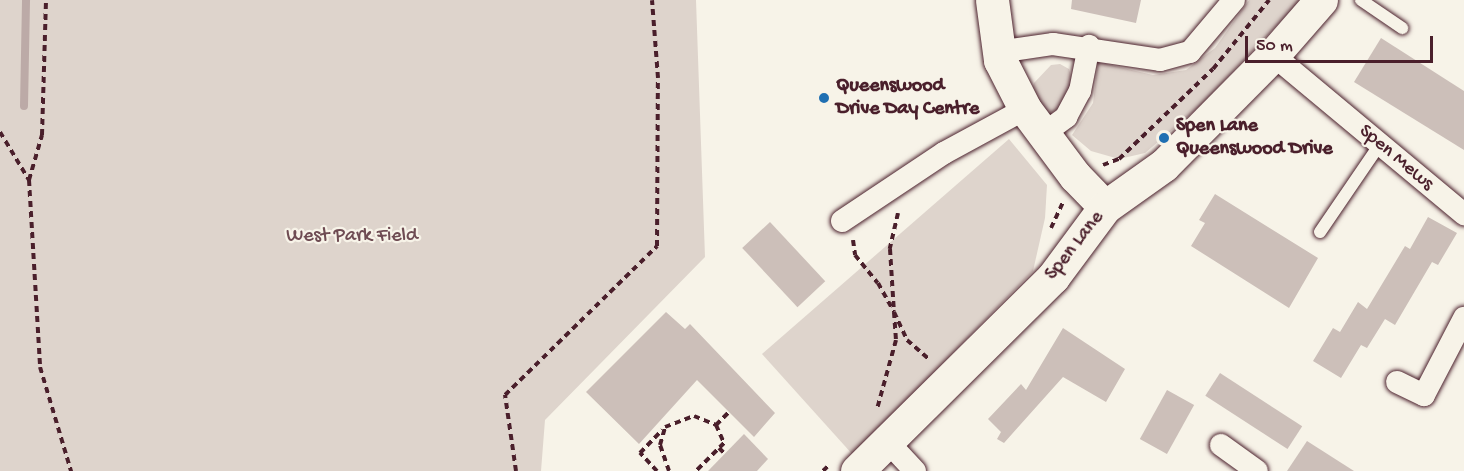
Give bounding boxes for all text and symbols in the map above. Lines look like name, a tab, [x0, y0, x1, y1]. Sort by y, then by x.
scale bar	[1248, 24, 1436, 62]
text: 50 m	[1256, 36, 1293, 57]
place label: Queenswood Drive Day Centre	[836, 74, 979, 121]
marker: Queenswood Drive Day Centre	[817, 91, 831, 105]
place label: Spen Lane Queenswood Drive	[1176, 114, 1333, 161]
street label: Spen Mews	[1354, 120, 1438, 196]
marker: Spen Lane Queenswood Drive	[1157, 131, 1171, 145]
street label: Spen Lane	[1040, 206, 1110, 286]
park label: West Park Field	[286, 224, 418, 248]

